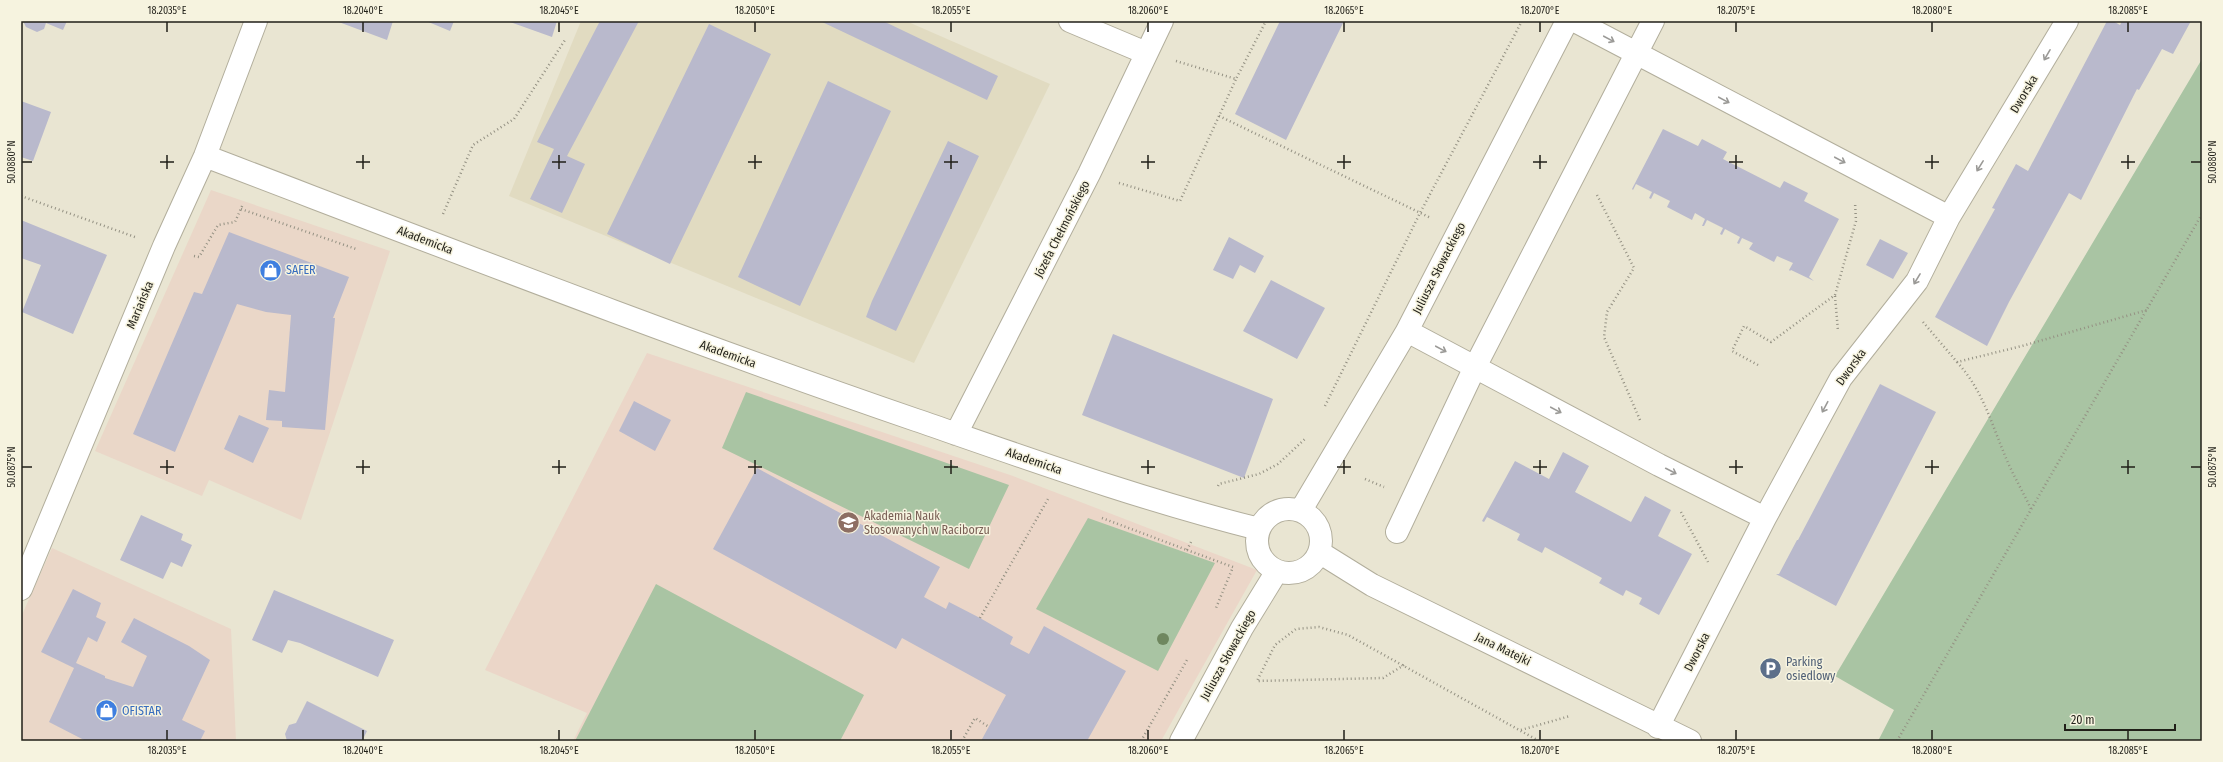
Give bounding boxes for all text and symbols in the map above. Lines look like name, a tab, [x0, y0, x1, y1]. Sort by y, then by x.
text: 18.2035°E	[148, 5, 187, 17]
text: 18.2040°E	[343, 5, 383, 17]
text: 18.2045°E	[539, 5, 579, 17]
text: 18.2050°E	[735, 5, 775, 17]
text: 18.2055°E	[931, 5, 971, 17]
text: 18.2060°E	[1128, 5, 1168, 17]
text: 18.2065°E	[1324, 5, 1364, 17]
text: 18.2070°E	[1521, 5, 1560, 17]
text: 18.2075°E	[1717, 5, 1755, 17]
text: 18.2080°E	[1912, 5, 1952, 17]
text: 18.2085°E	[2108, 5, 2148, 17]
one-way arrow	[1603, 36, 1615, 44]
one-way arrow	[2043, 49, 2051, 61]
street label: Dworska	[2007, 72, 2041, 115]
one-way arrow	[1718, 96, 1730, 104]
text: 50.0880°N	[6, 141, 18, 183]
text: 50.0880°N	[2207, 141, 2219, 183]
one-way arrow	[1833, 156, 1845, 164]
one-way arrow	[1976, 160, 1984, 172]
street label: Józefa Chełmońskiego	[1031, 178, 1093, 280]
street label: Juliusza Słowackiego	[1410, 220, 1468, 316]
street label: Akademicka	[395, 223, 455, 257]
shop icon: SAFER	[258, 257, 284, 283]
place label: SAFER	[286, 263, 316, 277]
one-way arrow	[1913, 273, 1921, 285]
street label: Mariańska	[124, 279, 156, 331]
street label: Akademicka	[698, 337, 758, 371]
one-way arrow	[1435, 345, 1447, 353]
street label: Dworska	[1833, 346, 1869, 388]
one-way arrow	[1821, 401, 1828, 413]
one-way arrow	[1550, 406, 1562, 414]
street label: Akademicka	[1004, 445, 1064, 477]
text: 50.0875°N	[6, 446, 18, 488]
text: 50.0875°N	[2207, 446, 2219, 488]
one-way arrow	[1665, 468, 1677, 475]
place label: Akademia Nauk Stosowanych w Raciborzu	[864, 509, 990, 537]
school or university icon: Akademia Nauk Stosowanych w Raciborzu	[835, 510, 861, 536]
street label: Juliusza Słowackiego	[1197, 607, 1259, 703]
street label: Jana Matejki	[1473, 630, 1533, 668]
street label: Dworska	[1681, 630, 1713, 674]
place label: Parking osiedlowy	[1786, 655, 1836, 683]
parking icon: Parking osiedlowy	[1758, 656, 1784, 682]
shop icon: OFISTAR	[93, 698, 119, 724]
place label: OFISTAR	[122, 704, 162, 718]
scale bar	[2065, 706, 2175, 732]
text: 20 m	[2071, 713, 2095, 727]
text: 18.2035°E	[148, 745, 187, 757]
text: 18.2040°E	[343, 745, 383, 757]
text: 18.2045°E	[539, 745, 579, 757]
text: 18.2050°E	[735, 745, 775, 757]
text: 18.2055°E	[931, 745, 971, 757]
text: 18.2060°E	[1128, 745, 1168, 757]
text: 18.2065°E	[1324, 745, 1364, 757]
text: 18.2070°E	[1521, 745, 1560, 757]
text: 18.2075°E	[1717, 745, 1755, 757]
text: 18.2080°E	[1912, 745, 1952, 757]
text: 18.2085°E	[2108, 745, 2148, 757]

